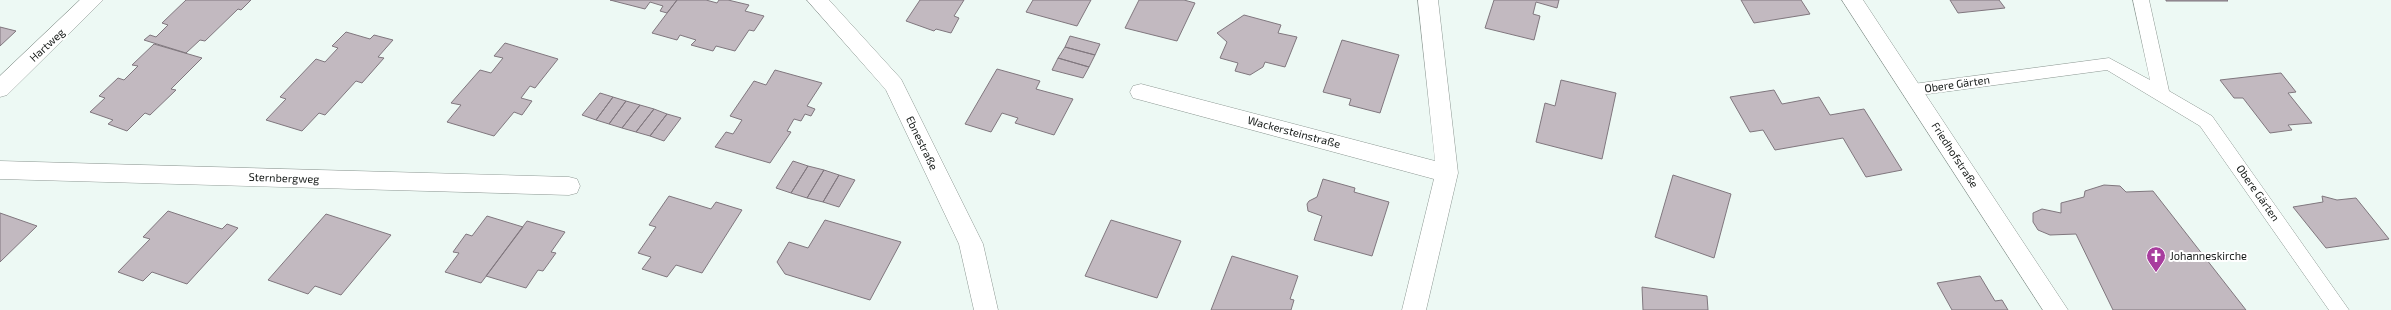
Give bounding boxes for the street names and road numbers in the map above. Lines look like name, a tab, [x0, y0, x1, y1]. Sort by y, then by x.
street label: Hartweg	[26, 25, 67, 64]
street label: Obere Gärten	[1923, 72, 1991, 95]
street label: Wackersteinstraße	[1246, 113, 1342, 150]
street label: Ebnestraße	[904, 114, 941, 172]
street label: Friedhofstraße	[1929, 120, 1981, 190]
street label: Obere Gärten	[2234, 162, 2283, 223]
street label: Sternbergweg	[248, 170, 320, 185]

